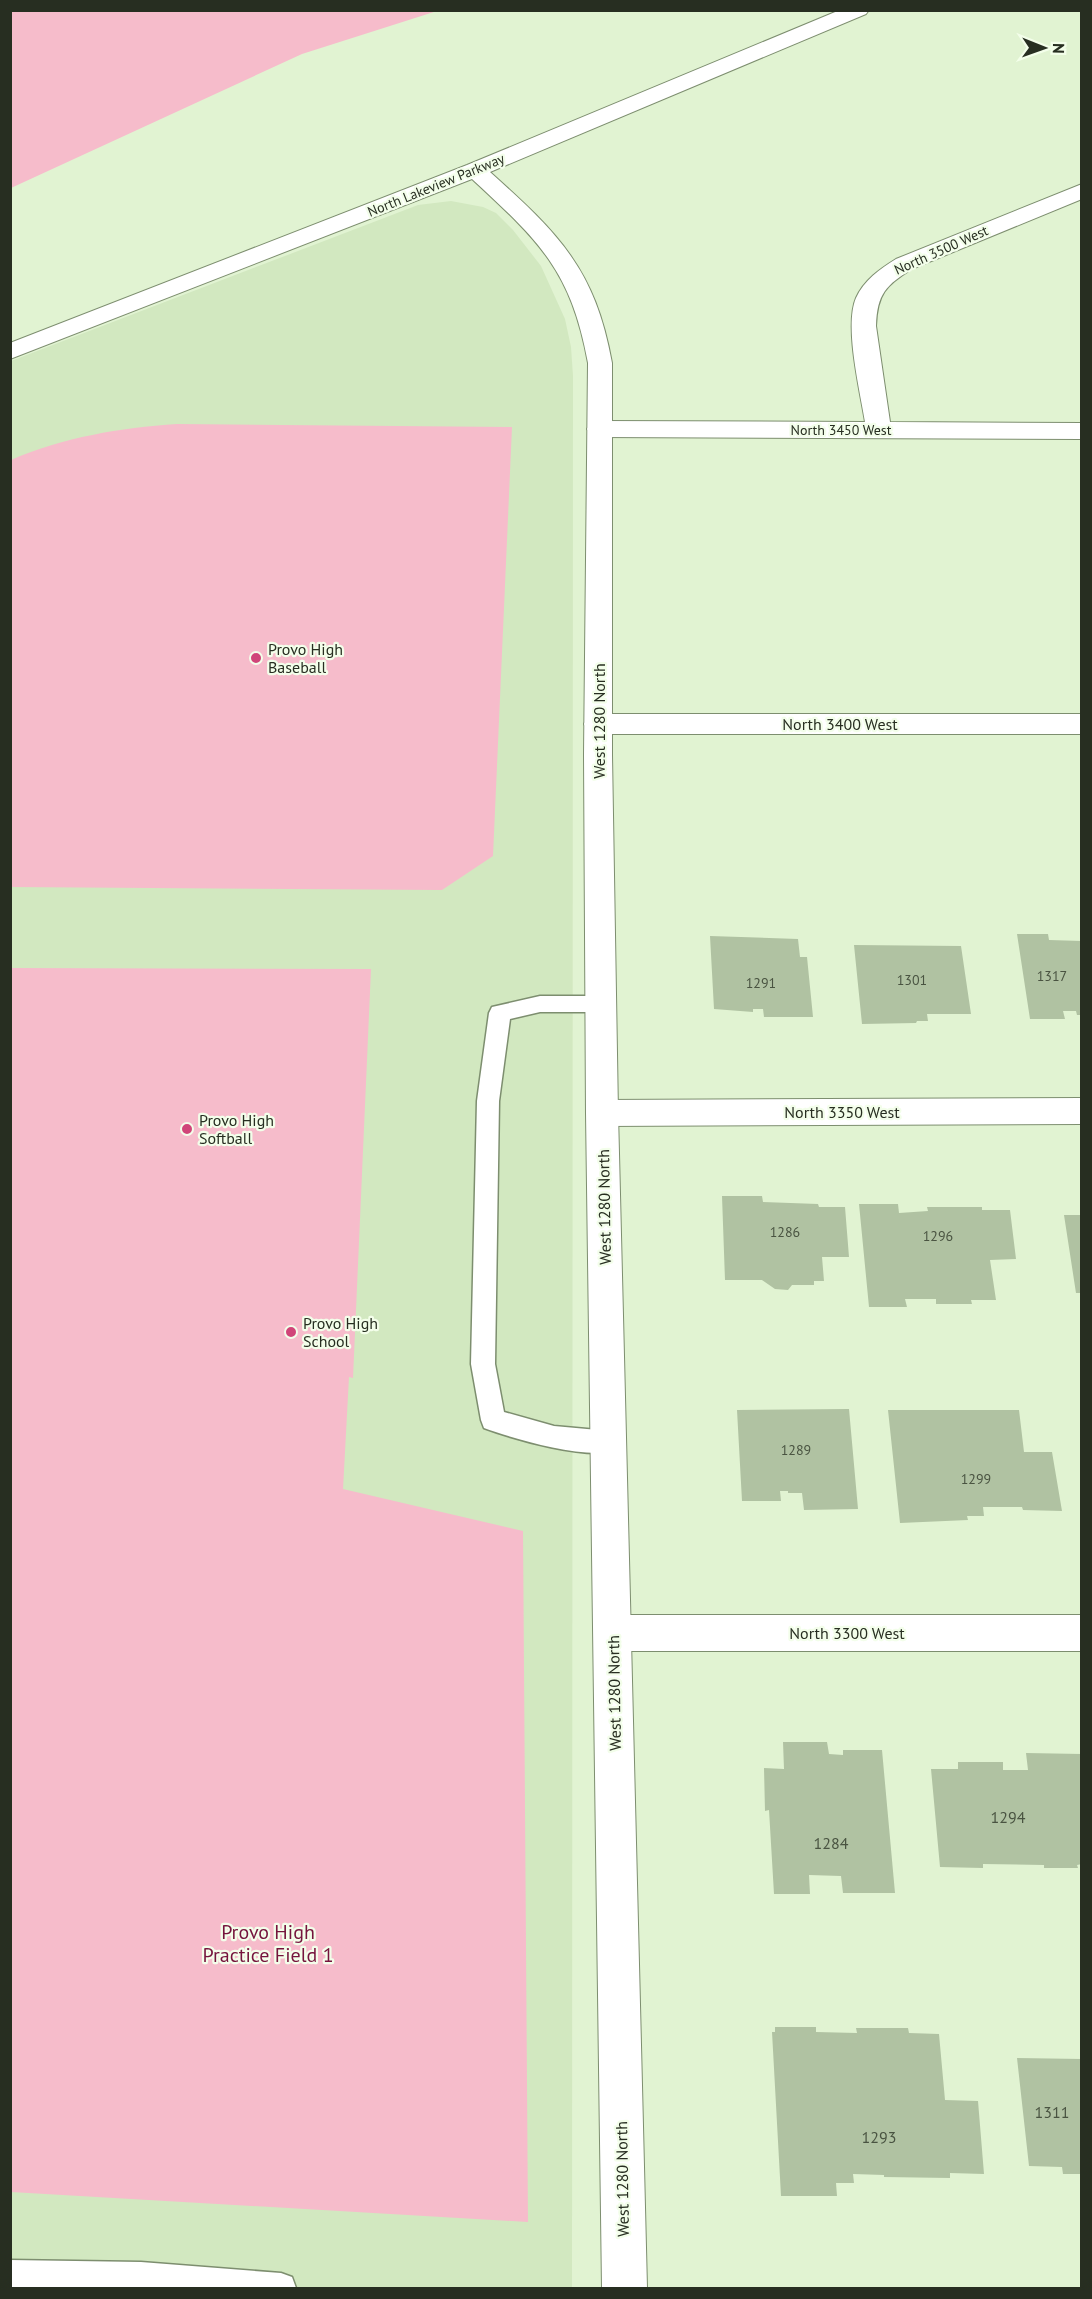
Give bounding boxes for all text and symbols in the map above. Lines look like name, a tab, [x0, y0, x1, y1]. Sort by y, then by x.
north arrow	[1014, 18, 1074, 78]
text: N	[1049, 43, 1069, 54]
street label: North Lakeview Parkway	[365, 149, 508, 221]
street label: North 3500 West	[891, 221, 991, 279]
street label: North 3450 West	[791, 421, 892, 439]
place label: Provo High Baseball	[268, 639, 343, 677]
marker: Provo High Baseball	[249, 651, 263, 665]
street label: West 1280 North	[589, 663, 609, 779]
street label: North 3400 West	[782, 714, 898, 734]
house number: 1317	[1037, 967, 1067, 985]
house number: 1301	[897, 971, 927, 989]
house number: 1291	[746, 974, 776, 992]
street label: North 3350 West	[784, 1102, 900, 1122]
place label: Provo High Softball	[199, 1110, 274, 1148]
marker: Provo High Softball	[180, 1122, 194, 1136]
street label: West 1280 North	[593, 1149, 615, 1265]
house number: 1286	[770, 1223, 800, 1241]
house number: 1296	[923, 1227, 953, 1245]
place label: Provo High School	[303, 1313, 378, 1351]
marker: Provo High School	[284, 1325, 298, 1339]
house number: 1289	[781, 1441, 811, 1459]
house number: 1299	[961, 1470, 991, 1488]
street label: North 3300 West	[789, 1623, 905, 1643]
street label: West 1280 North	[603, 1635, 625, 1751]
house number: 1294	[991, 1807, 1026, 1827]
house number: 1284	[814, 1833, 849, 1853]
park label: Provo High Practice Field 1	[202, 1919, 334, 1968]
house number: 1311	[1035, 2102, 1069, 2122]
street label: West 1280 North	[611, 2121, 633, 2237]
house number: 1293	[862, 2127, 896, 2147]

